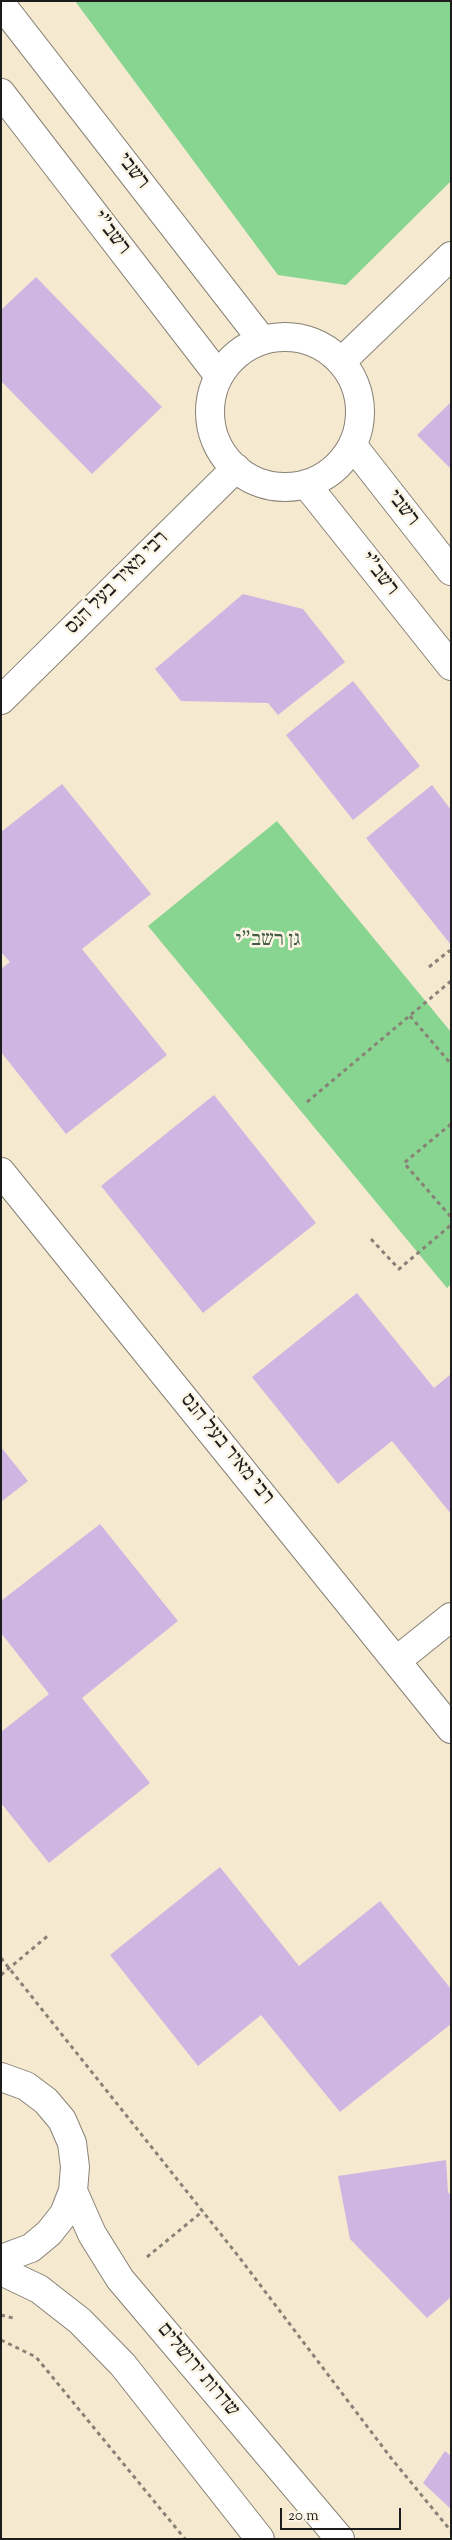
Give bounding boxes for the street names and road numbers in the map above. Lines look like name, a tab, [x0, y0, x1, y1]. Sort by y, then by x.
street label: רשבי	[110, 149, 154, 195]
street label: רשב"י	[85, 207, 135, 261]
street label: רשבי	[380, 486, 424, 532]
street label: רבי מאיר בעל הנס	[61, 527, 175, 641]
street label: רשב"י	[353, 548, 403, 602]
street label: רבי מאיר בעל הנס	[173, 1389, 279, 1511]
street label: שדרות ירושלים	[150, 2319, 244, 2423]

